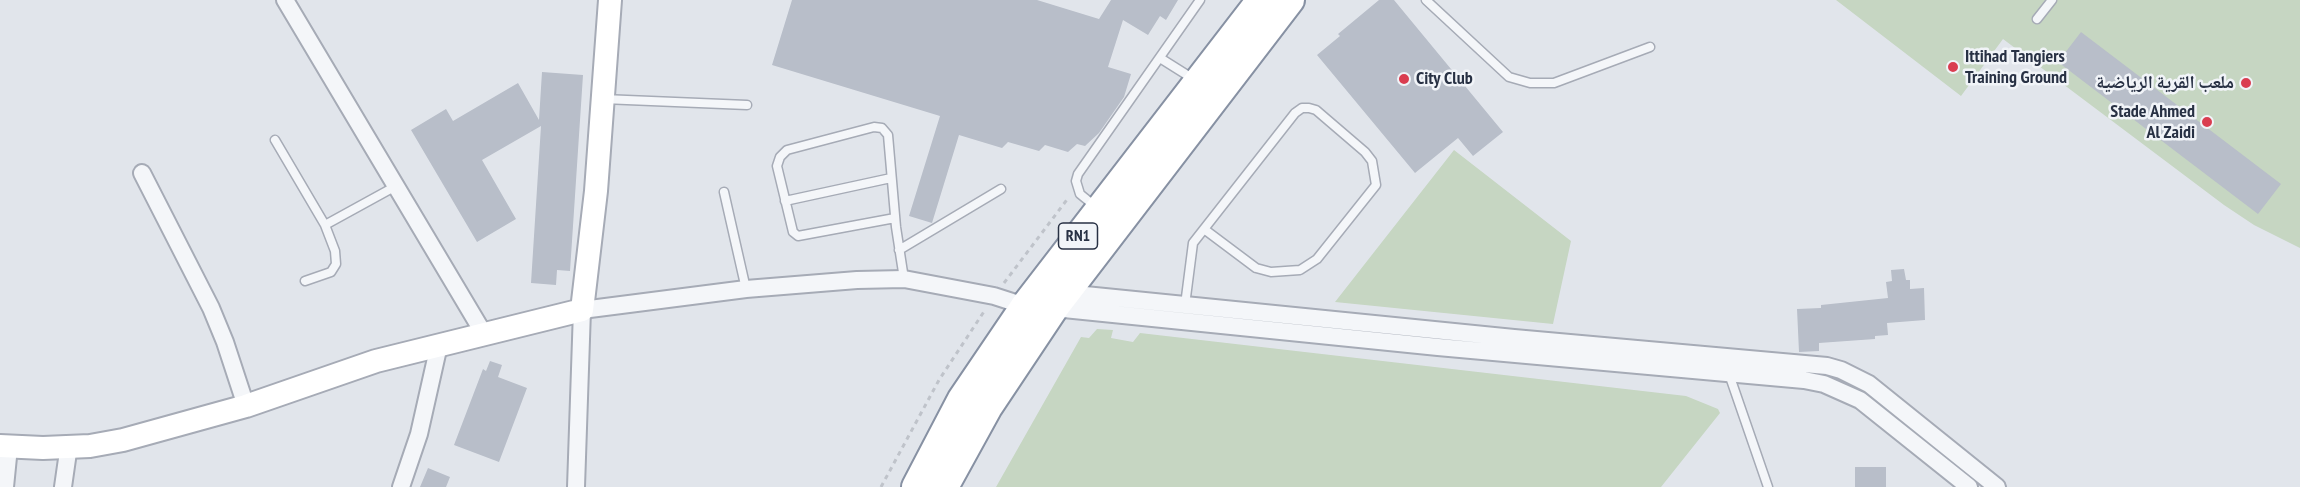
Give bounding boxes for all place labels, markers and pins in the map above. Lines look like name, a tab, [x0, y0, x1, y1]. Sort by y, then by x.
place label: Ittihad Tangiers Training Ground	[1965, 46, 2067, 88]
marker: Ittihad Tangiers Training Ground	[1946, 60, 1960, 74]
place label: City Club	[1416, 68, 1473, 90]
marker: City Club	[1397, 72, 1411, 86]
place label: ملعب القرية الرياضية	[2096, 72, 2234, 94]
marker: ملعب القرية الرياضية	[2239, 76, 2253, 90]
place label: Stade Ahmed Al Zaidi	[2110, 101, 2195, 144]
marker: Stade Ahmed Al Zaidi	[2200, 115, 2214, 129]

